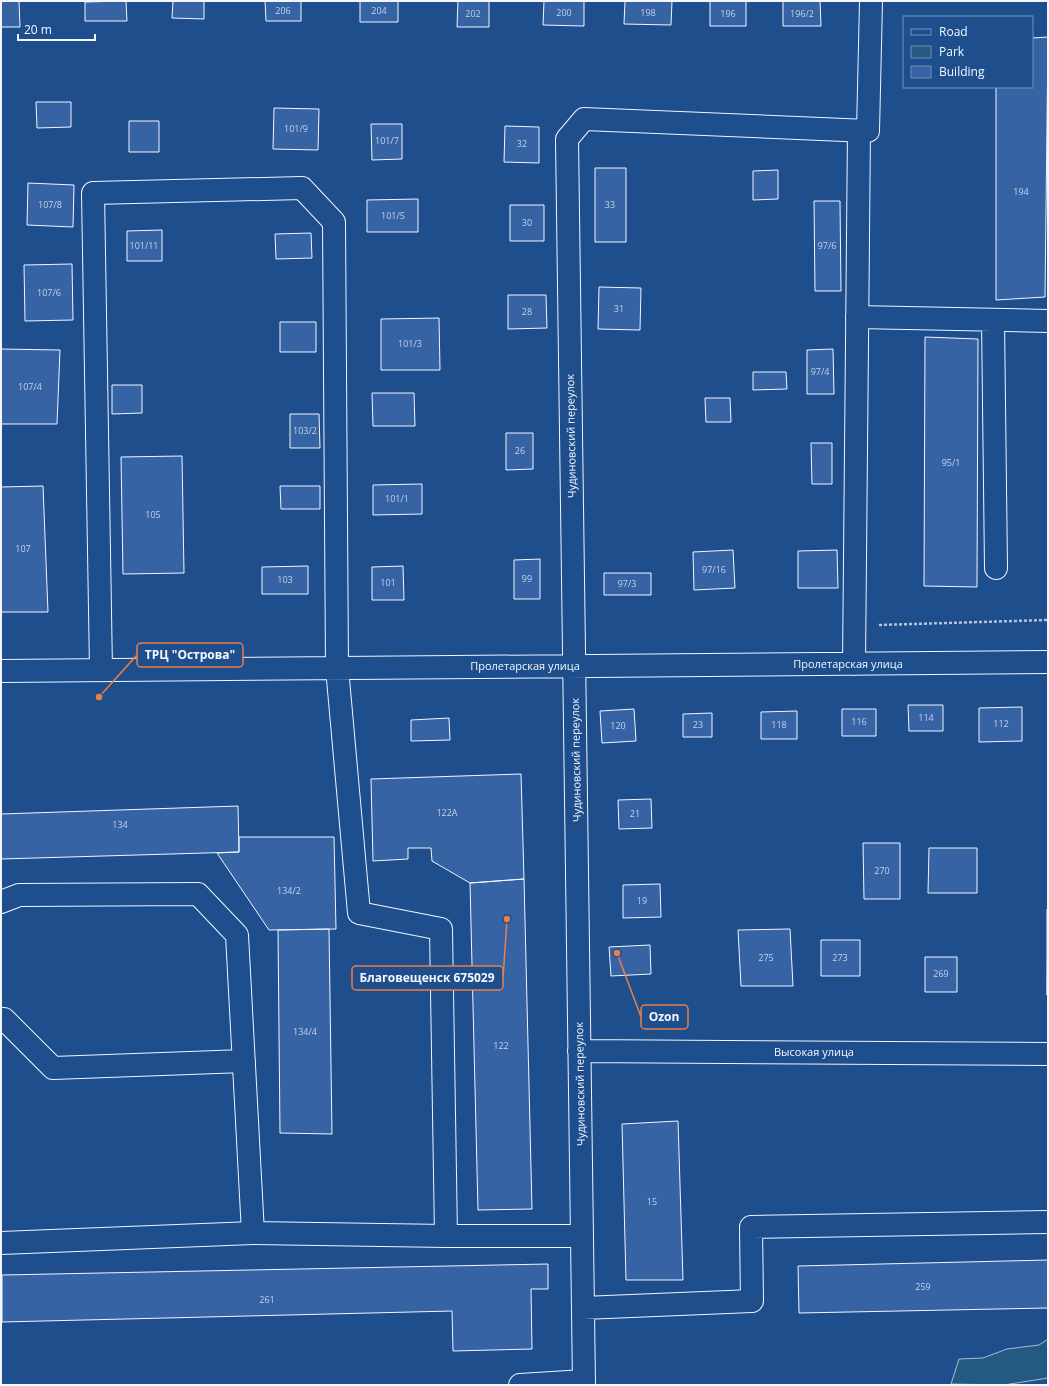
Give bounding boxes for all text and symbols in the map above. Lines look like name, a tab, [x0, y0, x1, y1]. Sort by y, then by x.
house number: 206	[275, 4, 291, 17]
house number: 204	[371, 4, 387, 17]
house number: 200	[556, 6, 572, 19]
house number: 198	[640, 6, 656, 19]
house number: 202	[465, 7, 481, 20]
house number: 196	[720, 7, 736, 20]
house number: 196/2	[790, 7, 814, 20]
scale bar	[18, 16, 95, 42]
legend	[903, 16, 1033, 88]
text: 20 m	[24, 21, 52, 38]
text: Road	[939, 23, 968, 40]
text: Park	[939, 43, 965, 60]
text: Building	[939, 63, 985, 80]
house number: 101/9	[284, 122, 308, 135]
house number: 101/7	[375, 134, 399, 147]
house number: 32	[517, 137, 527, 150]
house number: 194	[1013, 185, 1029, 198]
house number: 107/8	[38, 198, 62, 211]
house number: 33	[605, 198, 615, 211]
house number: 101/5	[381, 209, 405, 222]
house number: 30	[522, 216, 532, 229]
house number: 101/11	[129, 239, 159, 252]
house number: 97/6	[818, 239, 836, 252]
house number: 107/6	[37, 286, 61, 299]
house number: 31	[614, 302, 624, 315]
house number: 28	[522, 305, 532, 318]
house number: 101/3	[398, 337, 422, 350]
house number: 97/4	[811, 365, 829, 378]
street label: Чудиновский переулок	[562, 373, 579, 498]
house number: 107/4	[18, 380, 42, 393]
house number: 103/2	[293, 424, 317, 437]
house number: 26	[515, 444, 525, 457]
house number: 95/1	[942, 456, 960, 469]
house number: 101/1	[385, 492, 409, 505]
house number: 105	[145, 508, 161, 521]
house number: 107	[15, 542, 31, 555]
house number: 97/16	[702, 563, 726, 576]
house number: 99	[522, 572, 532, 585]
house number: 103	[277, 573, 293, 586]
house number: 101	[380, 576, 396, 589]
house number: 97/3	[618, 577, 636, 590]
callout: ТРЦ "Острова"	[137, 643, 243, 667]
text: ТРЦ "Острова"	[145, 646, 235, 663]
street label: Пролетарская улица	[793, 656, 903, 671]
street label: Пролетарская улица	[470, 658, 580, 673]
street label: Чудиновский переулок	[567, 697, 584, 822]
house number: 114	[918, 711, 934, 724]
house number: 116	[851, 715, 867, 728]
house number: 112	[993, 717, 1009, 730]
house number: 23	[693, 718, 703, 731]
house number: 118	[771, 718, 787, 731]
house number: 120	[610, 719, 626, 732]
house number: 122А	[436, 806, 458, 819]
house number: 21	[630, 807, 640, 820]
house number: 134	[112, 818, 128, 831]
house number: 270	[874, 864, 890, 877]
house number: 134/2	[277, 884, 301, 897]
house number: 19	[637, 894, 647, 907]
house number: 275	[758, 951, 774, 964]
house number: 273	[832, 951, 848, 964]
callout: Благовещенск 675029	[352, 966, 503, 990]
house number: 269	[933, 967, 949, 980]
text: Благовещенск 675029	[359, 969, 495, 986]
callout: Ozon	[641, 1005, 688, 1029]
text: Ozon	[649, 1008, 679, 1025]
street label: Чудиновский переулок	[571, 1021, 588, 1146]
house number: 134/4	[293, 1025, 317, 1038]
house number: 122	[493, 1039, 509, 1052]
street label: Высокая улица	[774, 1044, 854, 1059]
house number: 15	[647, 1195, 657, 1208]
house number: 259	[915, 1280, 931, 1293]
house number: 261	[259, 1293, 275, 1306]

